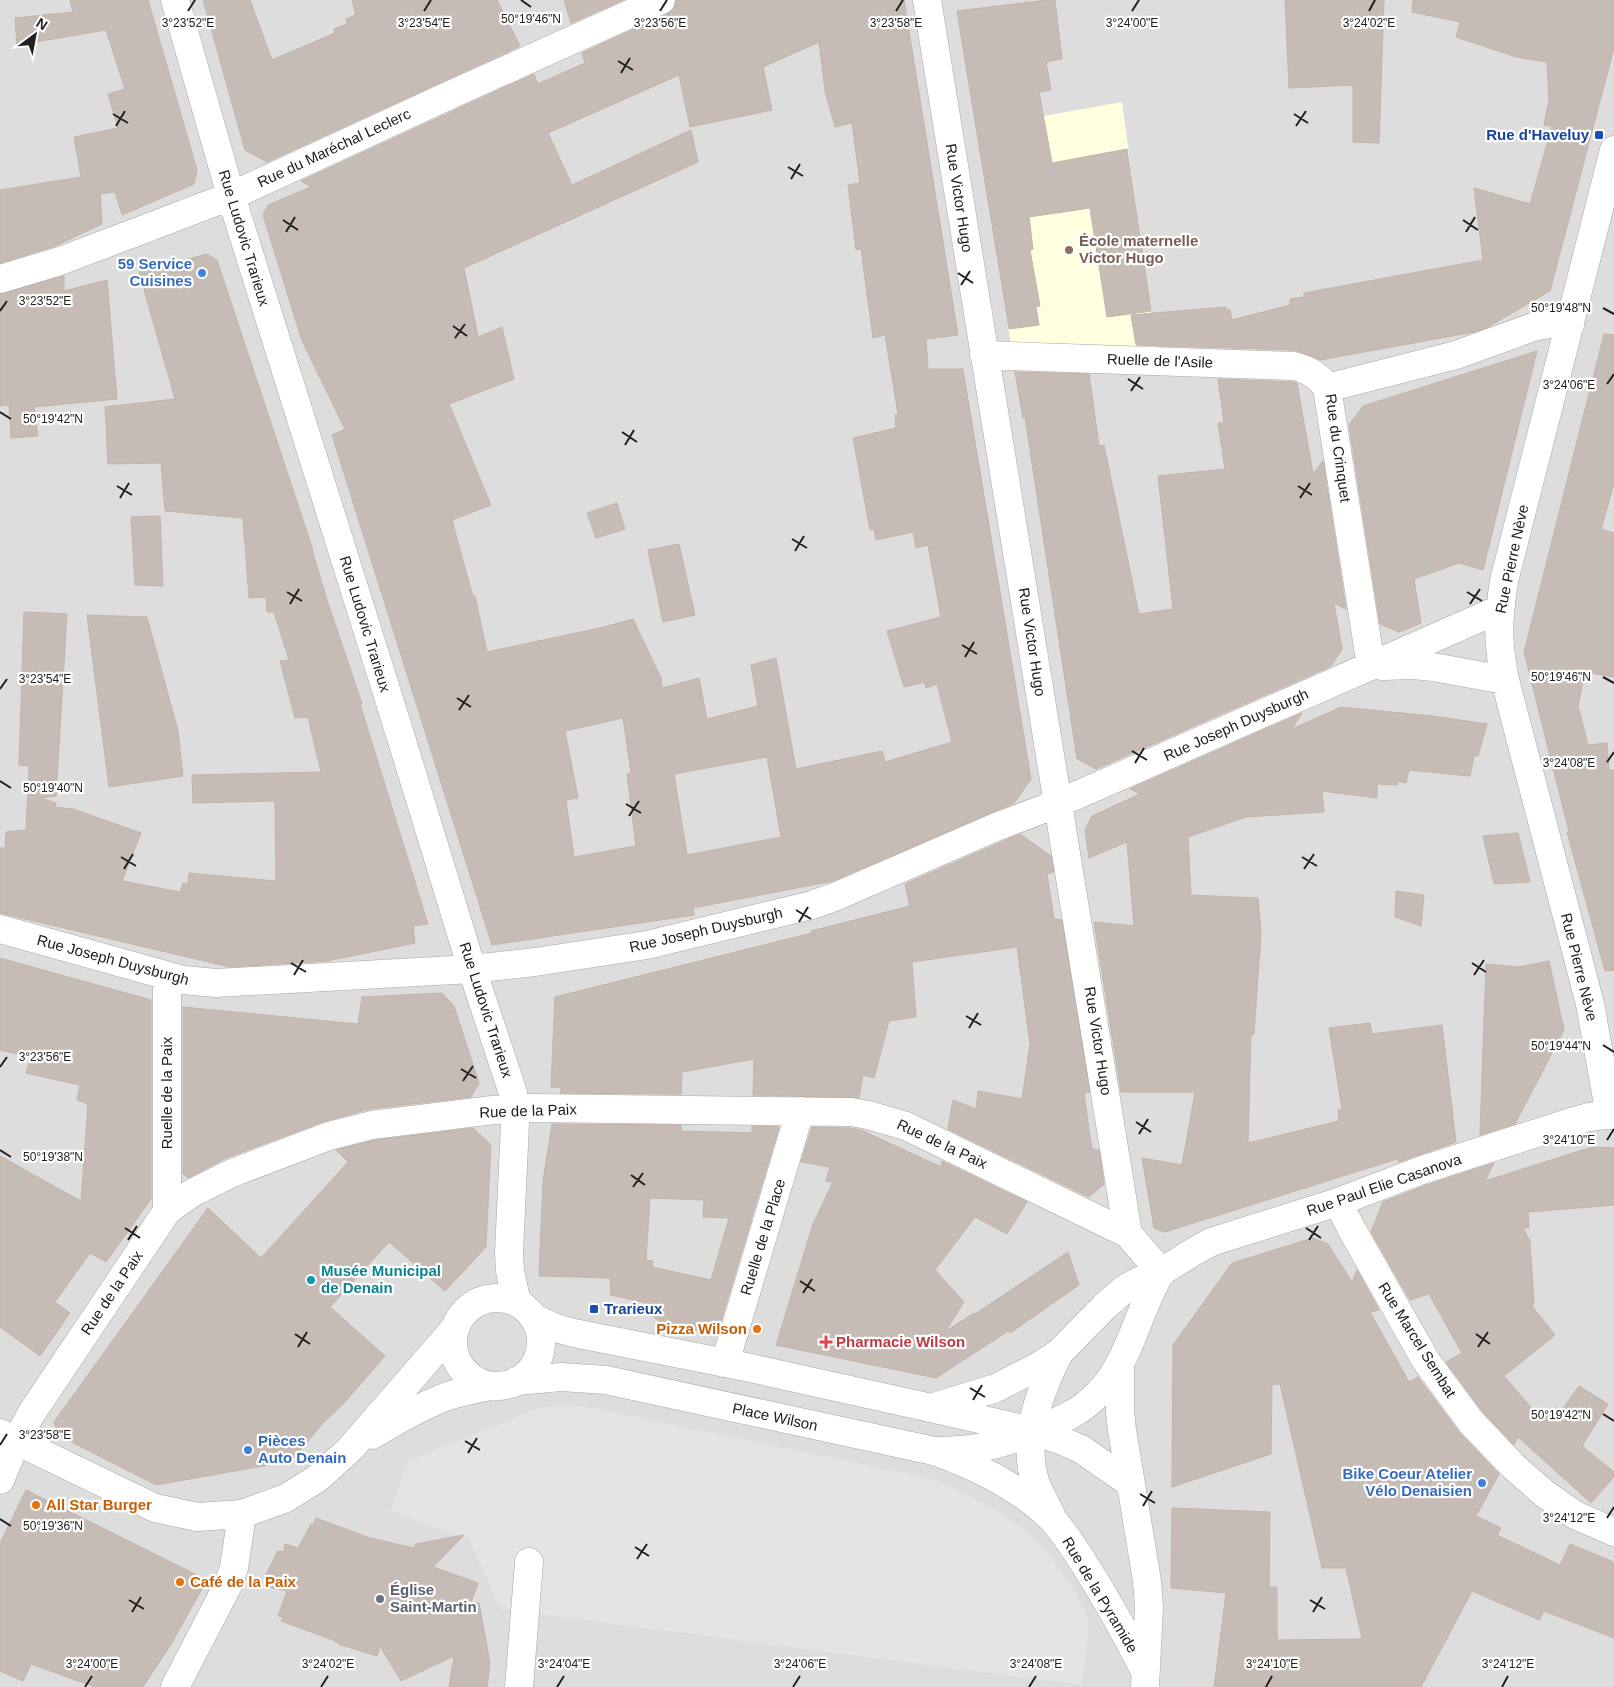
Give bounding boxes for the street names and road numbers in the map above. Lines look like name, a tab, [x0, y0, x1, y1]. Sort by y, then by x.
street label: Rue du Maréchal Leclerc	[255, 104, 413, 190]
street label: Rue Victor Hugo	[943, 142, 976, 253]
street label: Rue Ludovic Trarieux	[216, 168, 273, 309]
street label: Ruelle de l'Asile	[1107, 350, 1213, 371]
street label: Rue du Crinquet	[1322, 393, 1355, 504]
street label: Rue Pierre Nève	[1492, 503, 1531, 615]
street label: Rue Ludovic Trarieux	[337, 554, 394, 695]
street label: Rue Victor Hugo	[1016, 586, 1049, 697]
street label: Rue Joseph Duysburgh	[1161, 685, 1311, 764]
street label: Rue Joseph Duysburgh	[628, 904, 784, 955]
street label: Rue Pierre Nève	[1558, 911, 1601, 1023]
street label: Rue Joseph Duysburgh	[35, 931, 191, 988]
street label: Rue Ludovic Trarieux	[456, 940, 517, 1080]
street label: Rue Victor Hugo	[1082, 985, 1115, 1096]
street label: Ruelle de la Paix	[158, 1036, 175, 1149]
street label: Rue de la Paix	[479, 1100, 578, 1121]
street label: Rue de la Paix	[894, 1115, 990, 1172]
street label: Rue Paul Elie Casanova	[1304, 1150, 1464, 1219]
street label: Ruelle de la Place	[737, 1177, 788, 1297]
street label: Rue de la Paix	[77, 1247, 146, 1338]
street label: Rue Marcel Sembat	[1375, 1279, 1460, 1401]
street label: Place Wilson	[731, 1399, 819, 1434]
street label: Rue de la Pyramide	[1059, 1534, 1142, 1656]

